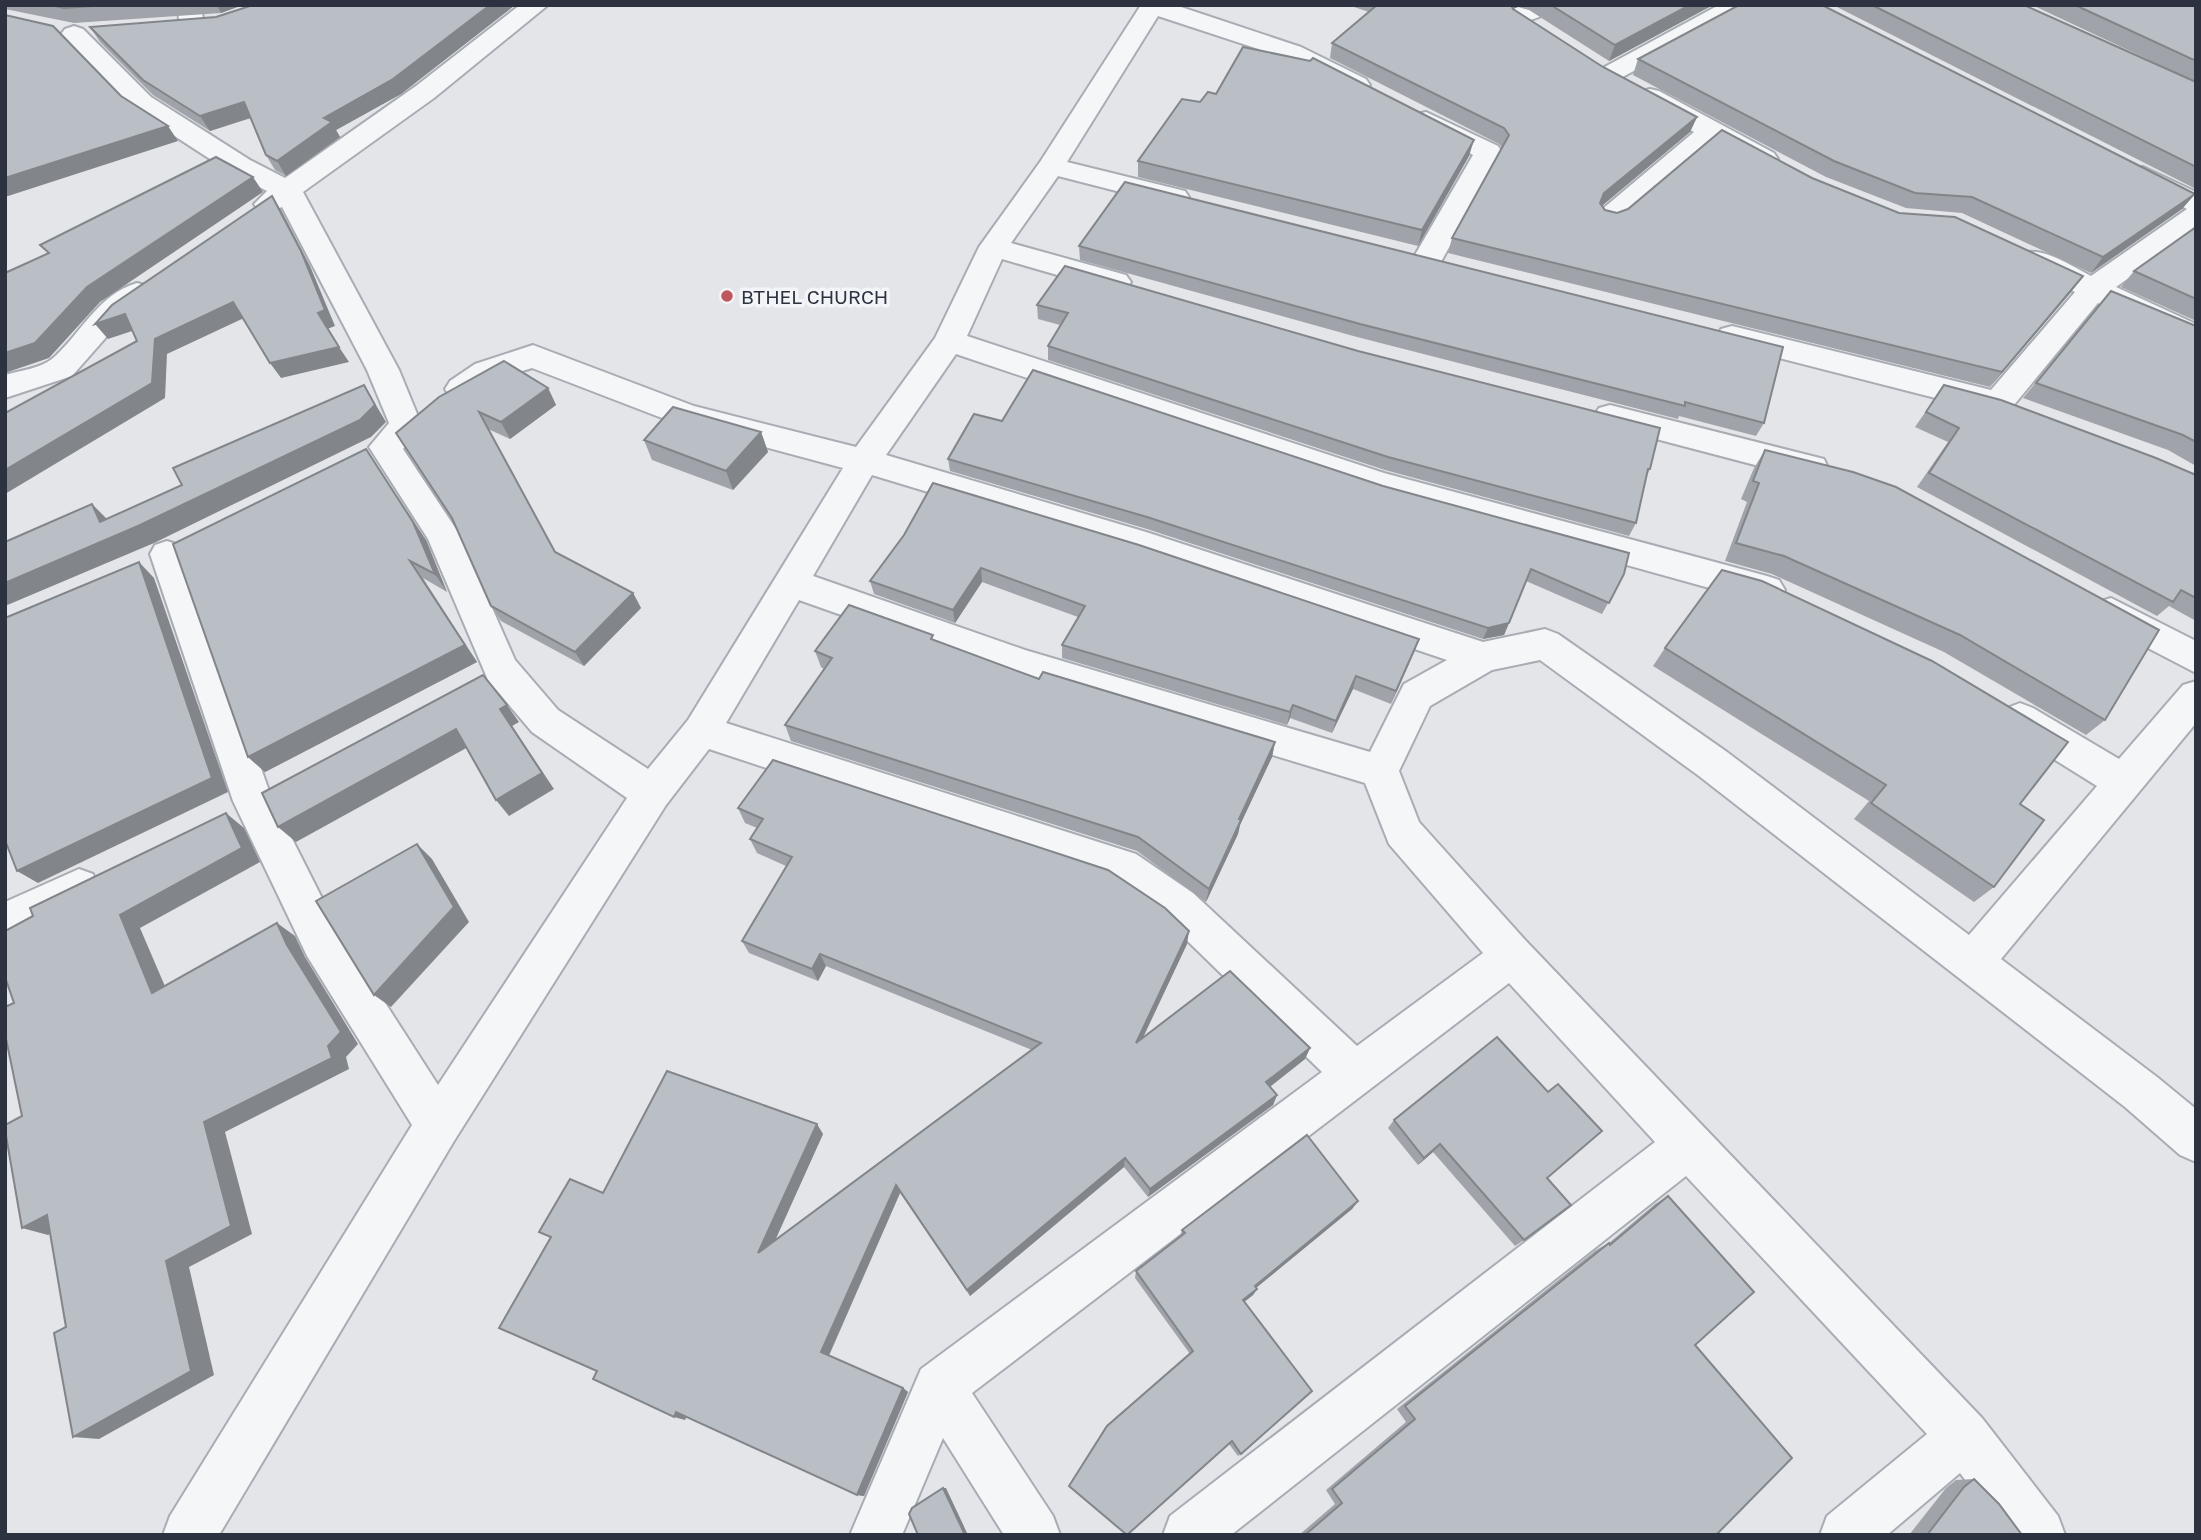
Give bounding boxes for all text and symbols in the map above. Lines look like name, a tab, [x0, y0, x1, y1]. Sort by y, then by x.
place label: BTHEL CHURCH	[741, 285, 888, 308]
marker: BTHEL CHURCH	[719, 288, 735, 304]

